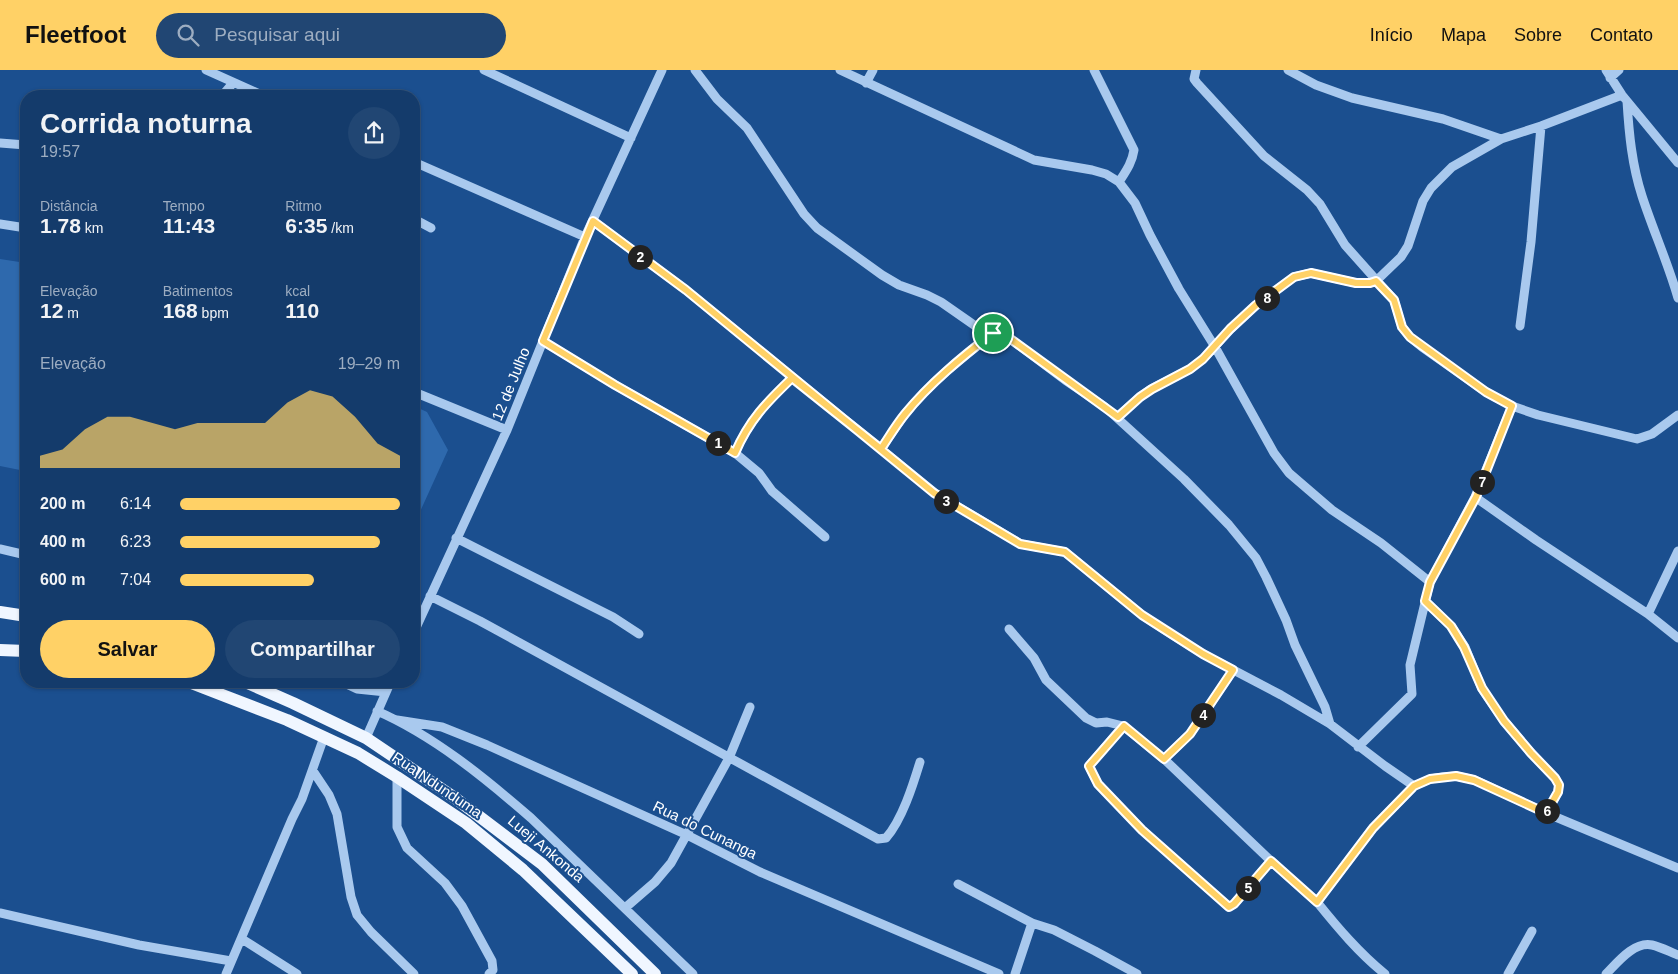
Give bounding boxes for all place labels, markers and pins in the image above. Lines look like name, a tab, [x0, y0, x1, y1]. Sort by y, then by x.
pin: 2	[628, 244, 652, 270]
pin: 8	[1254, 286, 1280, 310]
pin	[972, 312, 1014, 354]
pin: 1	[706, 430, 730, 456]
pin: 7	[1470, 470, 1494, 494]
pin: 3	[934, 488, 958, 514]
pin: 4	[1190, 702, 1216, 728]
pin: 6	[1534, 798, 1560, 824]
pin: 5	[1236, 876, 1260, 900]

